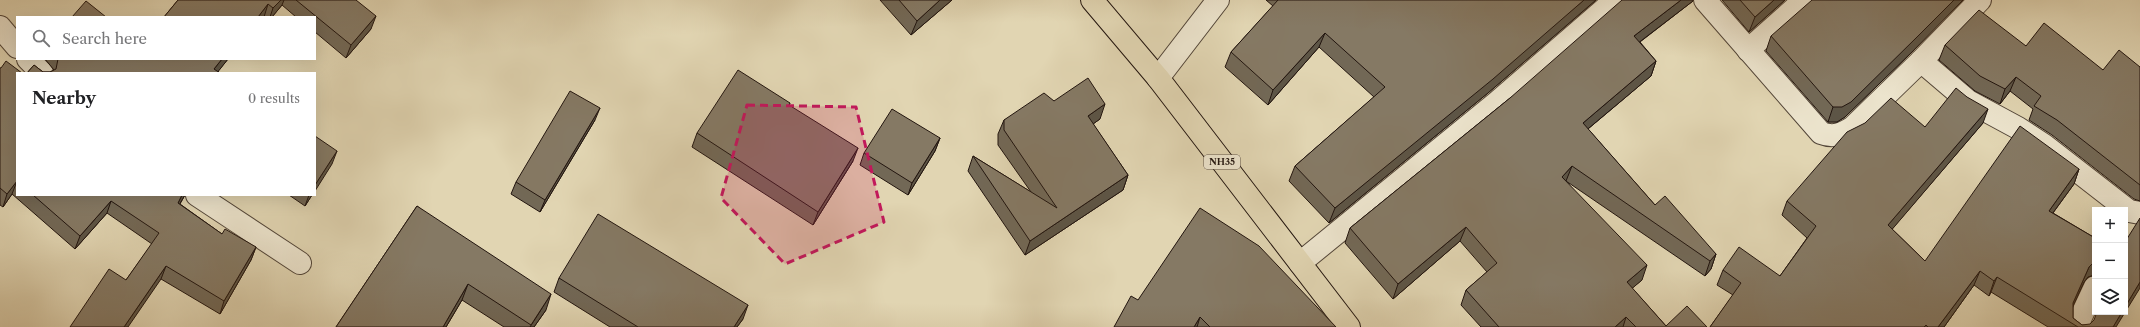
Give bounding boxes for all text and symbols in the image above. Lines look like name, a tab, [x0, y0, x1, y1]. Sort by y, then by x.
search box	[16, 16, 316, 60]
icon: search	[30, 27, 52, 49]
text: Search here	[62, 29, 147, 48]
text: Nearby	[32, 88, 96, 108]
text: 0 results	[248, 90, 300, 106]
road number: NH35	[1204, 155, 1240, 169]
map controls	[2092, 207, 2128, 315]
button: +	[2092, 207, 2128, 243]
button: −	[2092, 243, 2128, 279]
button: layers	[2092, 279, 2128, 315]

